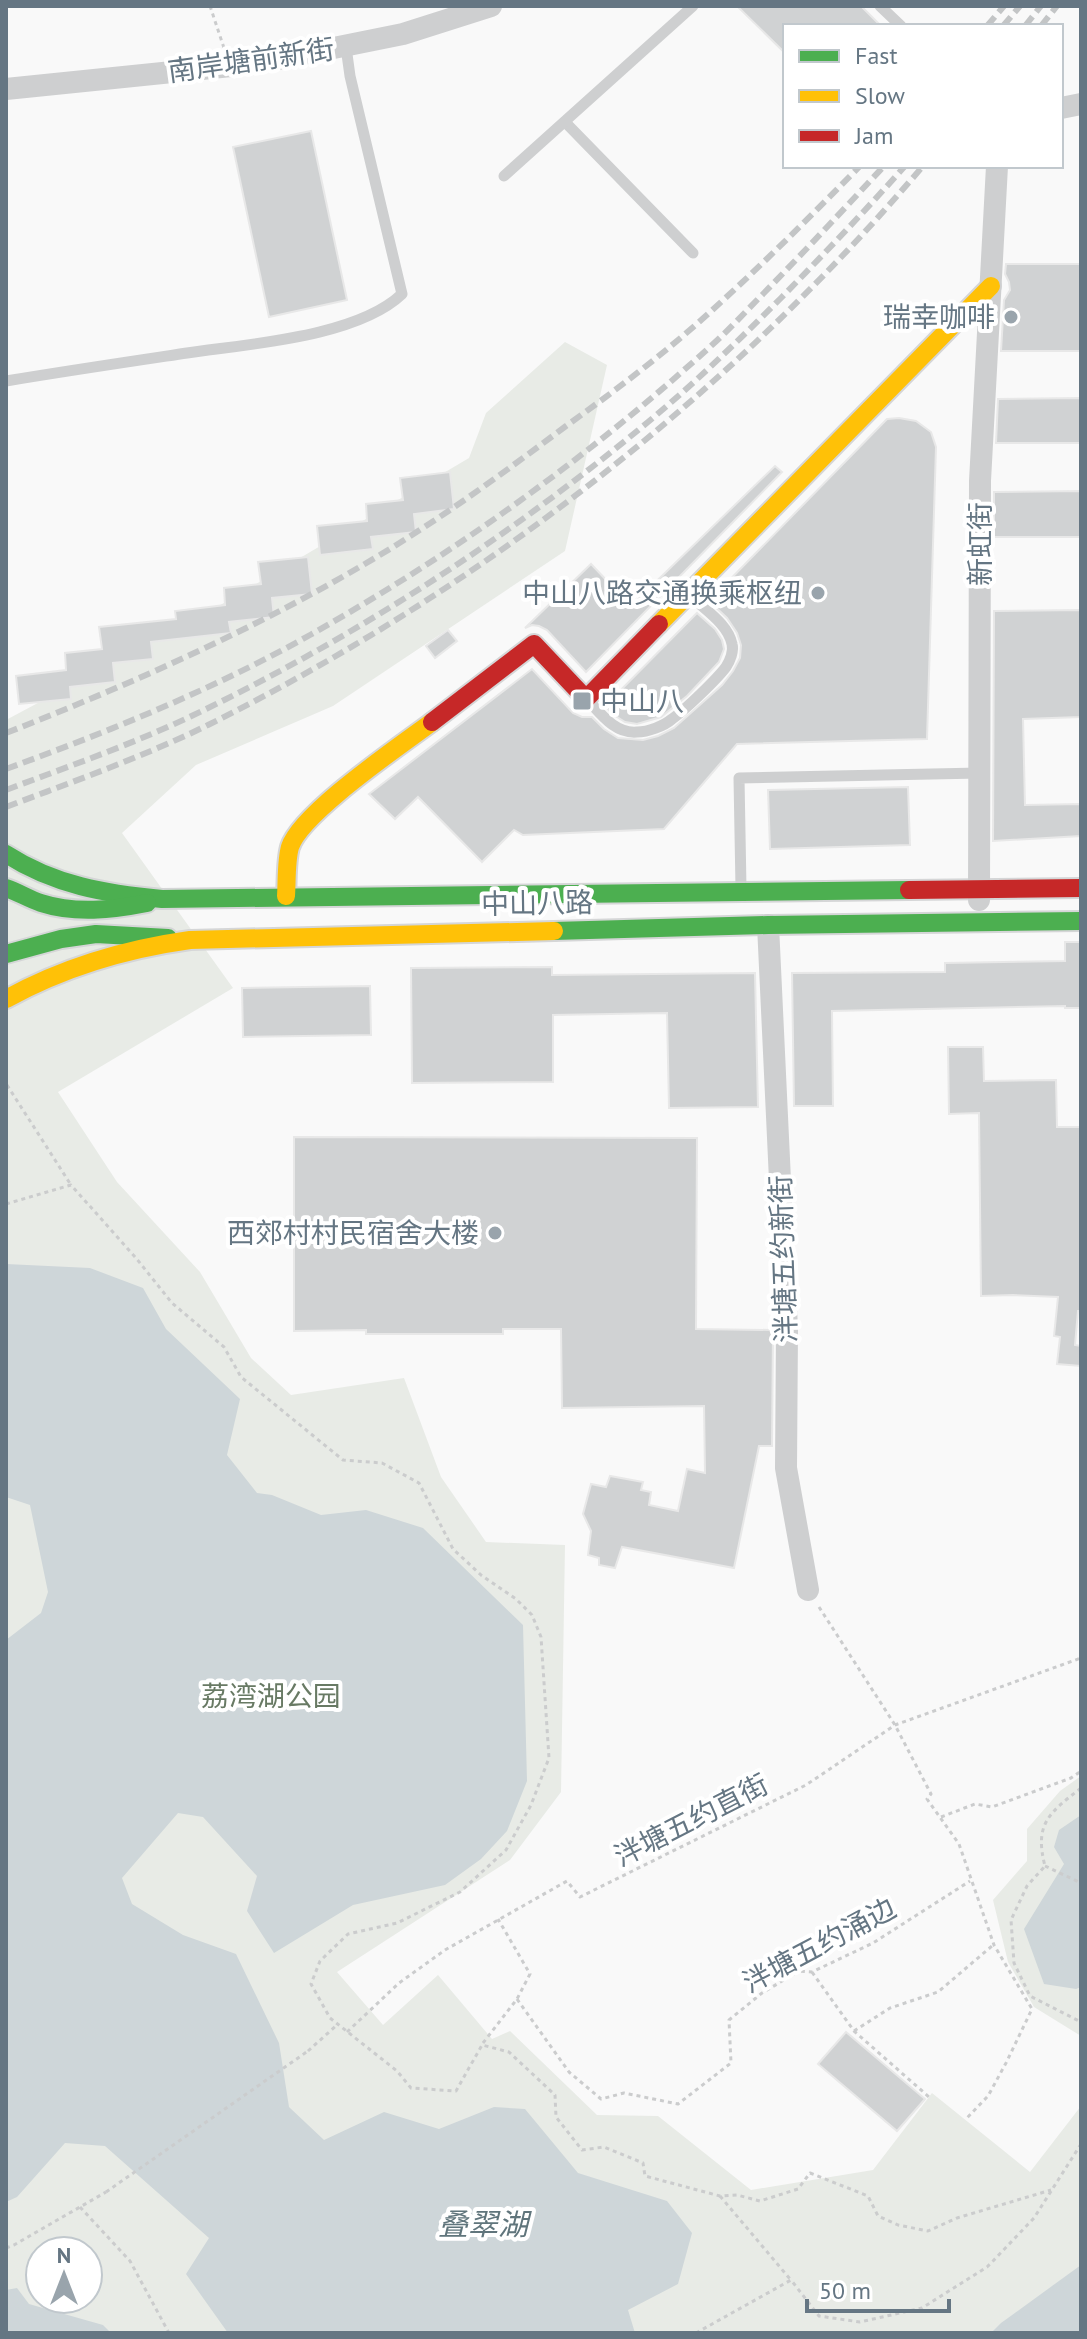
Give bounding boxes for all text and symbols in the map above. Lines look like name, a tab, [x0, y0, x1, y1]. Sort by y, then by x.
legend	[783, 24, 1063, 168]
street label: 南岸塘前新街	[165, 29, 337, 90]
text: Fast	[855, 40, 898, 71]
text: Slow	[855, 80, 905, 111]
text: Jam	[854, 120, 893, 151]
place label: 瑞幸咖啡	[883, 298, 995, 335]
marker: 瑞幸咖啡	[1002, 308, 1020, 326]
street label: 新虹街	[961, 502, 998, 586]
place label: 中山八路交通换乘枢纽	[522, 574, 802, 611]
marker: 中山八路交通换乘枢纽	[809, 584, 827, 602]
place label: 中山八	[600, 682, 684, 719]
marker: 中山八	[571, 690, 593, 712]
street label: 中山八路	[481, 883, 593, 922]
street label: 泮塘五约新街	[761, 1174, 804, 1344]
place label: 西郊村村民宿舍大楼	[227, 1214, 479, 1251]
marker: 西郊村村民宿舍大楼	[486, 1224, 504, 1242]
park label: 荔湾湖公园	[201, 1677, 341, 1714]
street label: 泮塘五约直街	[608, 1765, 774, 1874]
street label: 泮塘五约涌边	[736, 1889, 902, 2000]
water label: 叠翠湖	[438, 2204, 532, 2243]
north arrow	[24, 2235, 104, 2315]
text: N	[57, 2241, 71, 2269]
scale bar	[807, 2263, 949, 2313]
text: 50 m	[819, 2275, 871, 2306]

